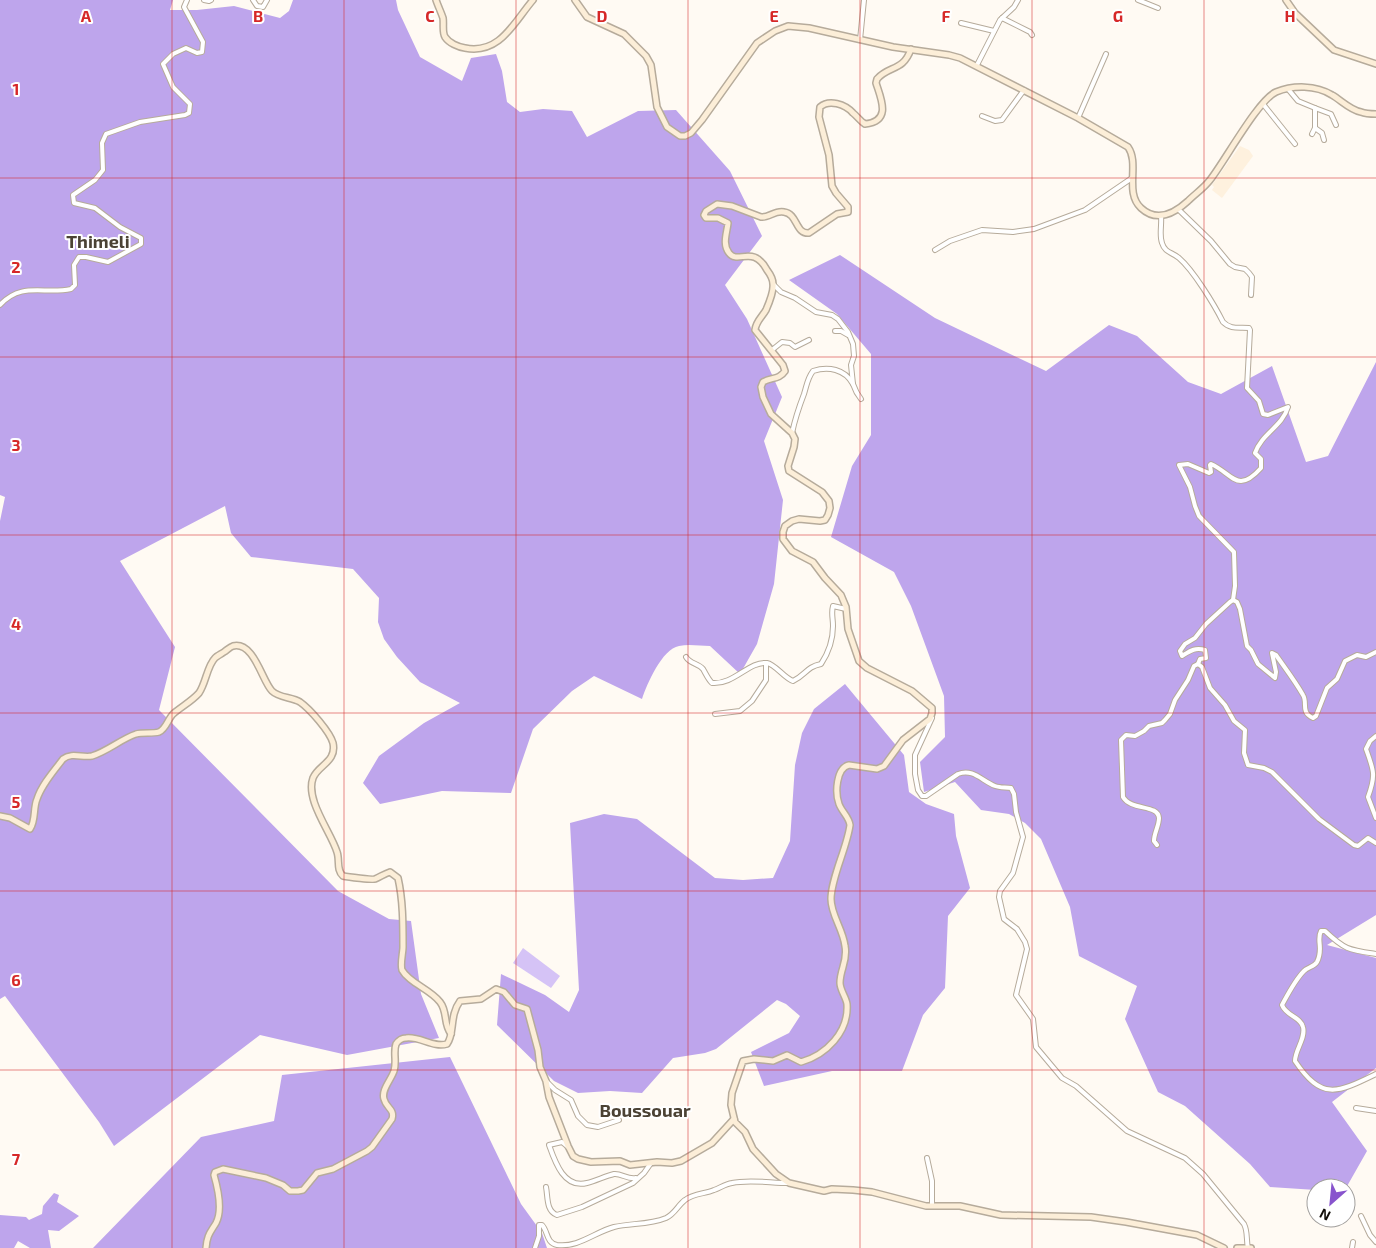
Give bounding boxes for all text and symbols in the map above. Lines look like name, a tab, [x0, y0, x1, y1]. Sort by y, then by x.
text: A	[81, 6, 92, 25]
text: B	[253, 6, 263, 25]
text: C	[425, 6, 435, 25]
text: D	[597, 6, 608, 25]
text: E	[769, 6, 779, 25]
text: F	[942, 6, 951, 25]
text: G	[1113, 6, 1123, 25]
text: H	[1284, 6, 1296, 25]
text: 1	[13, 79, 19, 98]
district label: Thimeli	[66, 230, 130, 252]
text: 2	[11, 257, 21, 276]
text: 3	[11, 435, 21, 454]
text: 4	[11, 614, 21, 633]
text: 5	[12, 792, 21, 811]
text: 6	[11, 970, 21, 989]
district label: Boussouar	[599, 1099, 691, 1121]
text: 7	[12, 1149, 21, 1168]
north arrow	[1306, 1178, 1356, 1228]
text: N	[1317, 1205, 1333, 1225]

